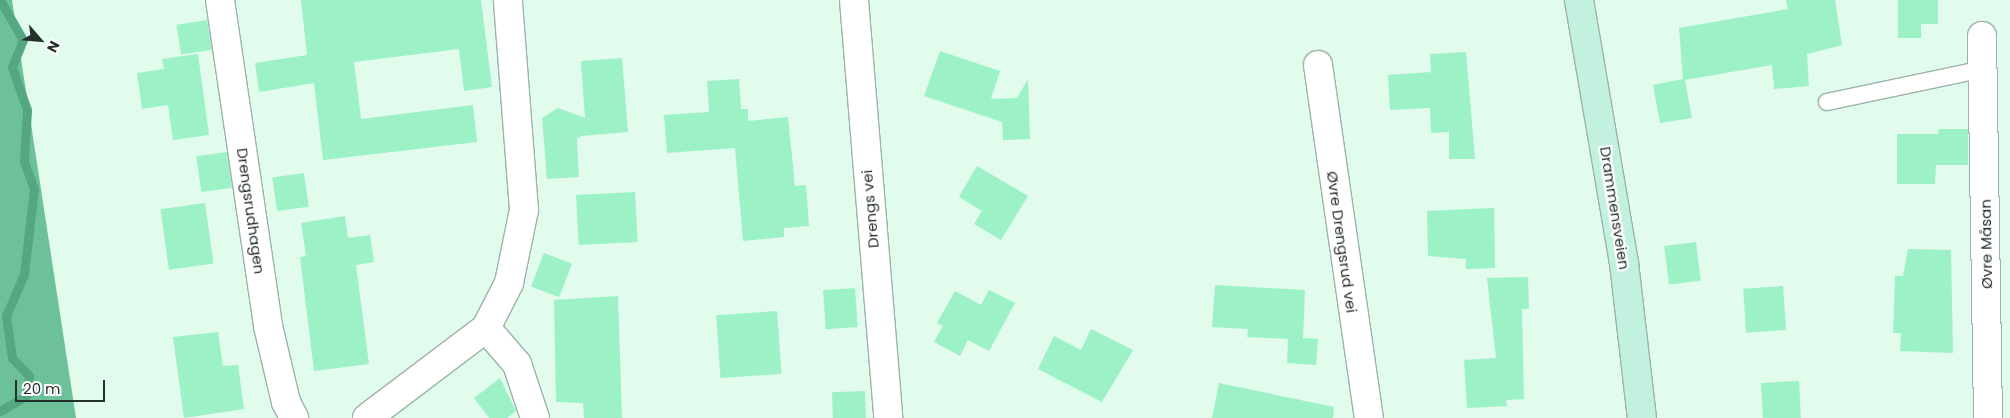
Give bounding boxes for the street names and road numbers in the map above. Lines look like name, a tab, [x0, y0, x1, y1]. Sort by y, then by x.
street label: Drammensveien	[1596, 145, 1634, 271]
street label: Drengsrudhagen	[233, 147, 269, 275]
street label: Drengs vei	[858, 169, 882, 249]
street label: Øvre Drengsrud vei	[1323, 170, 1361, 314]
street label: Øvre Måsan	[1976, 199, 1996, 289]

